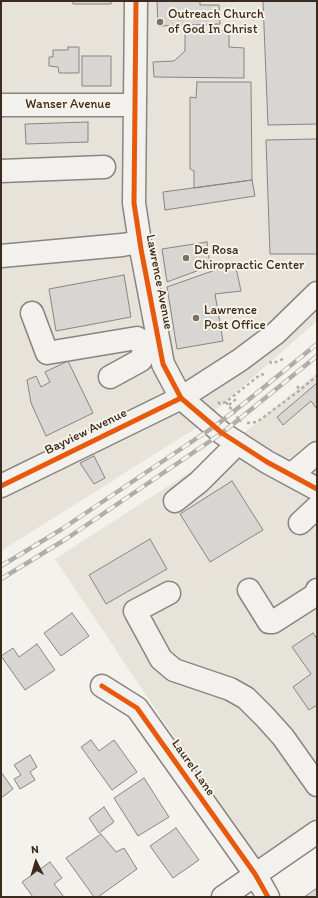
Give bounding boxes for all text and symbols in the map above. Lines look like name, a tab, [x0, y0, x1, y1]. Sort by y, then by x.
place label: Outreach Church of God In Christ	[168, 7, 264, 38]
marker: Outreach Church of God In Christ	[155, 17, 165, 27]
street label: Wanser Avenue	[25, 97, 111, 113]
street label: Lawrence Avenue	[142, 233, 176, 331]
place label: De Rosa Chiropractic Center	[194, 243, 304, 274]
marker: De Rosa Chiropractic Center	[181, 253, 191, 263]
place label: Lawrence Post Office	[204, 303, 266, 334]
marker: Lawrence Post Office	[191, 313, 201, 323]
street label: Bayview Avenue	[42, 405, 130, 459]
street label: Laurel Lane	[168, 737, 218, 799]
north arrow	[16, 842, 56, 882]
text: N	[31, 843, 39, 856]

